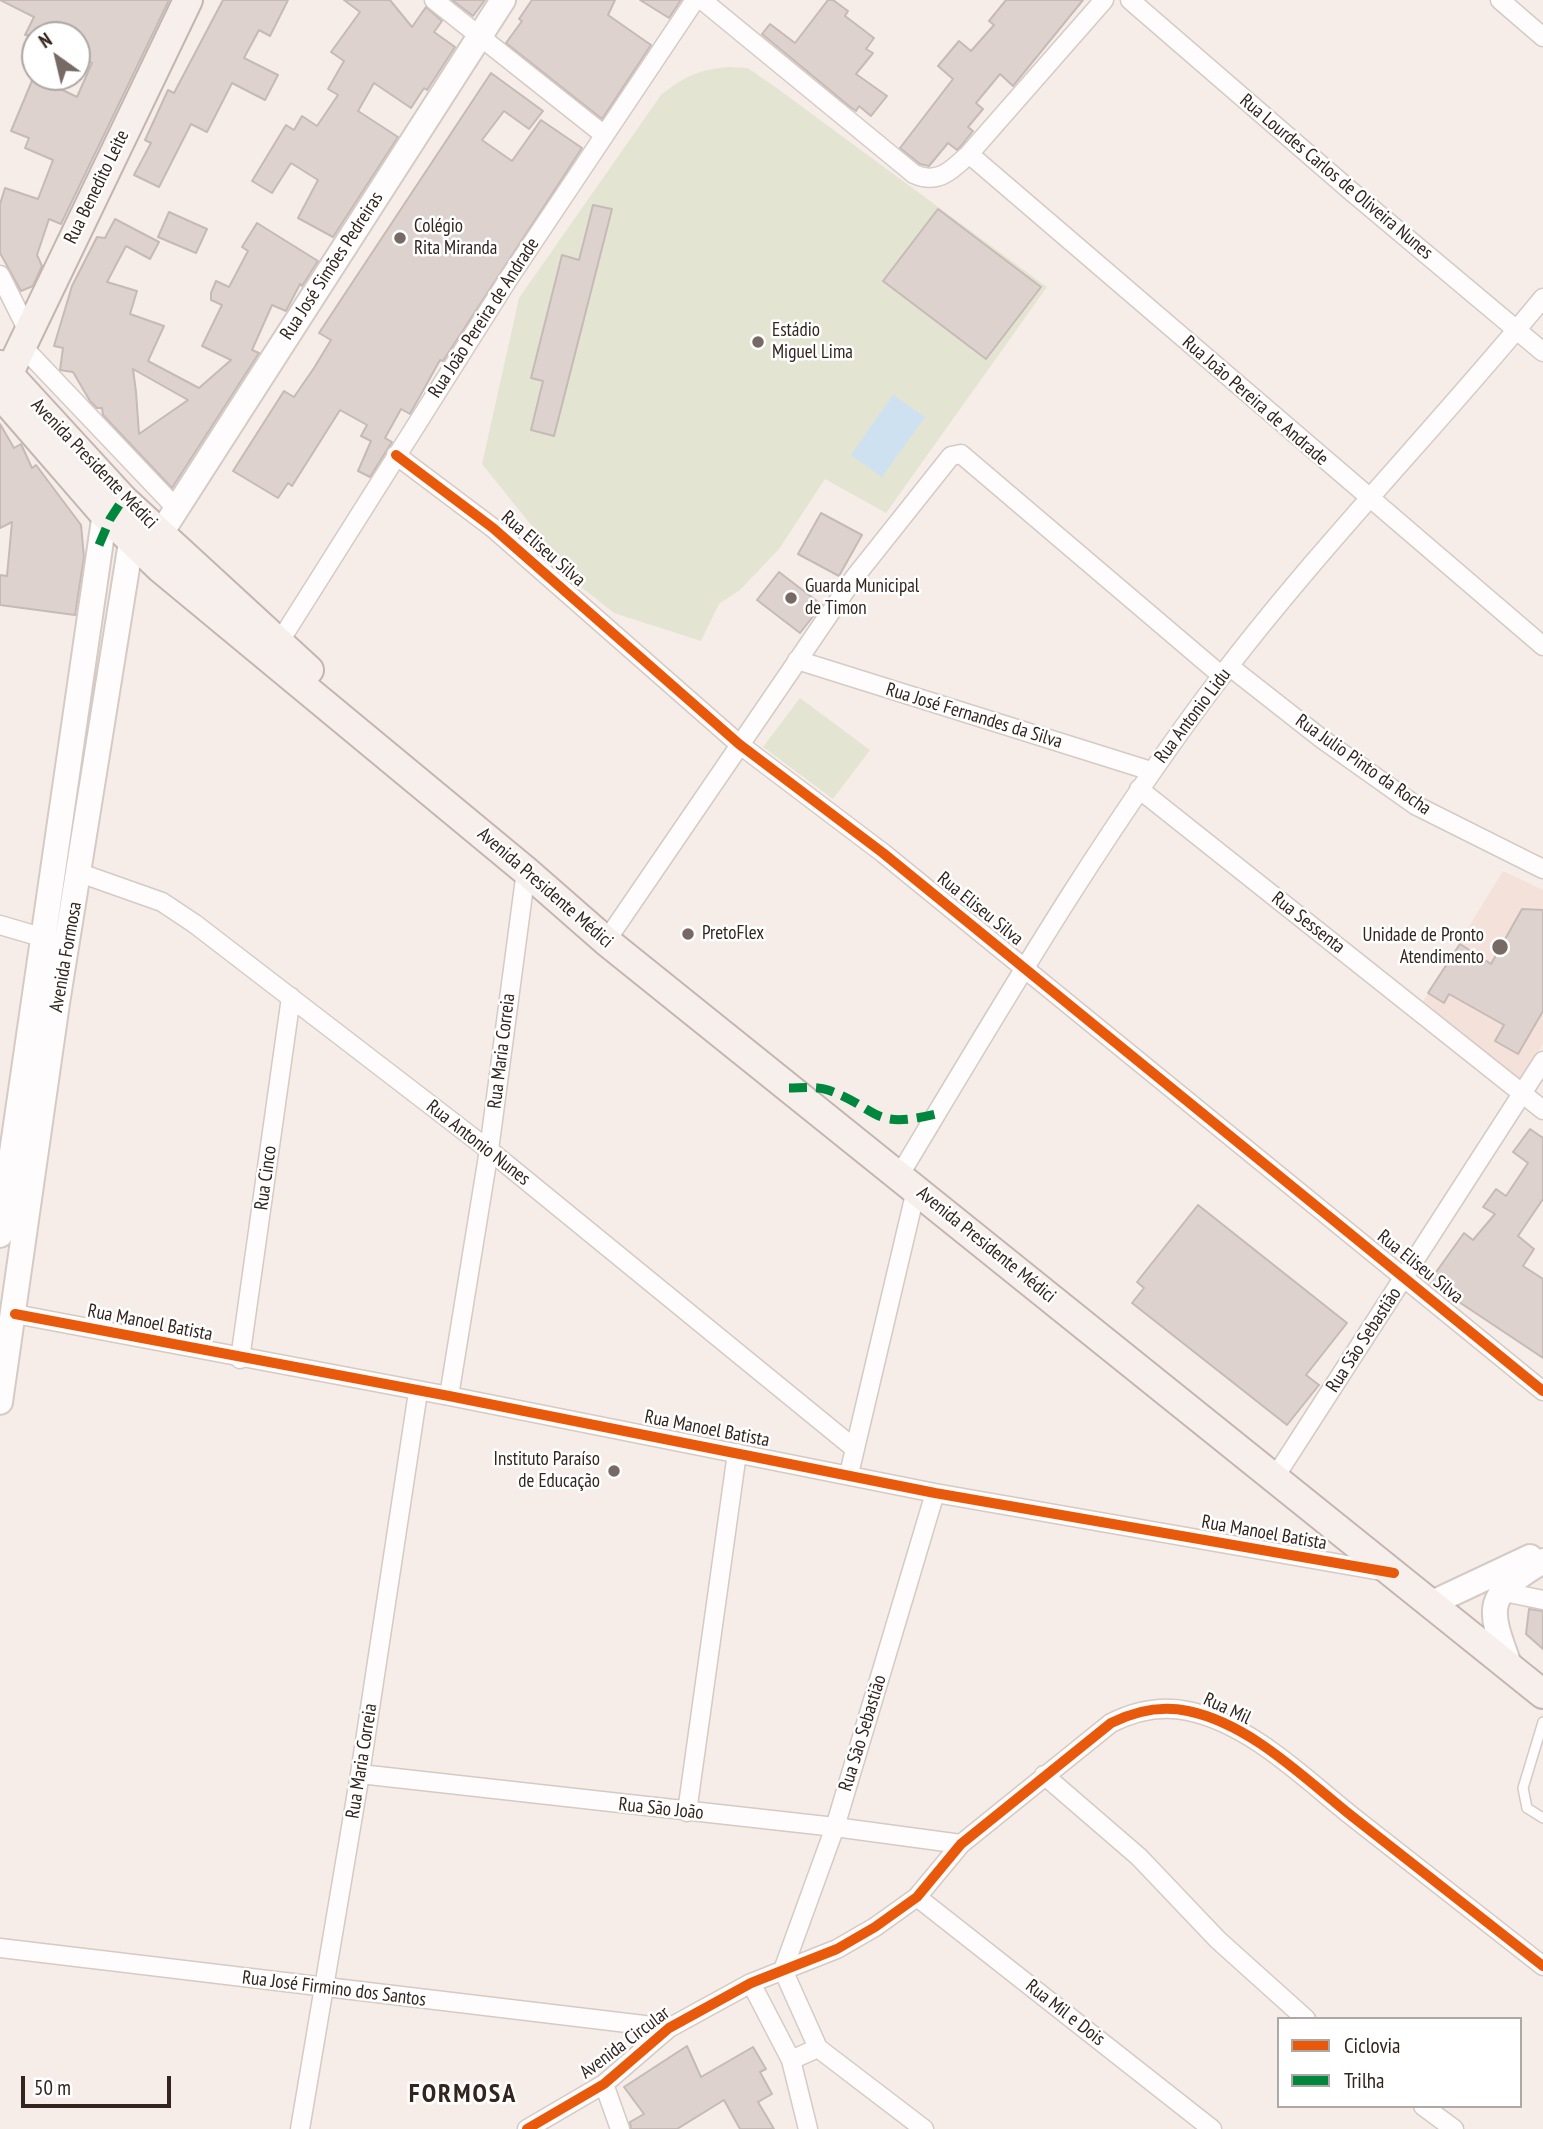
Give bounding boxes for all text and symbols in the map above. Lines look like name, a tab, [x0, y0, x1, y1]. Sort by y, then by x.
north arrow	[21, 21, 91, 91]
text: N	[34, 27, 56, 53]
street label: Rua Lourdes Carlos de Oliveira Nunes	[1235, 90, 1437, 264]
street label: Rua Benedito Leite	[60, 126, 134, 248]
street label: Rua José Simões Pedreiras	[276, 188, 388, 344]
place label: Colégio Rita Miranda	[414, 216, 497, 260]
marker: Colégio Rita Miranda	[392, 230, 408, 246]
street label: Rua João Pereira de Andrade	[424, 234, 544, 402]
place label: Estádio Miguel Lima	[772, 320, 853, 364]
street label: Rua João Pereira de Andrade	[1177, 331, 1333, 471]
marker: Estádio Miguel Lima	[750, 334, 766, 350]
street label: Avenida Presidente Médici	[26, 394, 162, 534]
street label: Rua Eliseu Silva	[496, 506, 590, 592]
place label: Guarda Municipal de Timon	[805, 576, 919, 620]
marker: Guarda Municipal de Timon	[783, 590, 799, 606]
street label: Rua Antonio Lidu	[1150, 664, 1236, 768]
street label: Rua José Fernandes da Silva	[883, 678, 1065, 754]
street label: Rua Julio Pinto da Rocha	[1291, 710, 1435, 820]
street label: Avenida Presidente Médici	[473, 823, 617, 953]
street label: Rua Eliseu Silva	[932, 867, 1028, 951]
street label: Rua Sessenta	[1267, 887, 1349, 959]
street label: Avenida Formosa	[45, 900, 87, 1014]
place label: PretoFlex	[702, 923, 764, 945]
place label: Unidade de Pronto Atendimento	[1363, 925, 1484, 969]
marker: PretoFlex	[680, 926, 696, 942]
marker: Unidade de Pronto Atendimento	[1490, 937, 1510, 957]
street label: Rua Maria Correia	[484, 992, 520, 1110]
street label: Rua Antonio Nunes	[422, 1095, 534, 1191]
street label: Rua Cinco	[250, 1144, 282, 1212]
street label: Avenida Presidente Médici	[912, 1182, 1060, 1308]
street label: Rua Eliseu Silva	[1372, 1225, 1468, 1309]
street label: Rua São Sebastião	[1322, 1283, 1406, 1397]
street label: Rua Manoel Batista	[86, 1300, 214, 1346]
street label: Rua Manoel Batista	[643, 1406, 771, 1452]
place label: Instituto Paraíso de Educação	[493, 1449, 600, 1493]
marker: Instituto Paraíso de Educação	[606, 1463, 622, 1479]
street label: Rua Manoel Batista	[1200, 1511, 1328, 1555]
street label: Rua São Sebastião	[835, 1672, 891, 1794]
street label: Rua Mil	[1200, 1688, 1254, 1730]
street label: Rua Maria Correia	[342, 1702, 382, 1820]
street label: Rua São João	[617, 1793, 705, 1825]
street label: Rua José Firmino dos Santos	[241, 1966, 427, 2012]
street label: Rua Mil e Dois	[1021, 1975, 1109, 2051]
street label: Avenida Circular	[576, 2002, 674, 2084]
legend	[1277, 2017, 1522, 2108]
text: Ciclovia	[1344, 2032, 1401, 2059]
scale bar	[24, 2062, 175, 2106]
text: Trilha	[1344, 2067, 1384, 2094]
text: 50 m	[34, 2074, 71, 2101]
district label: FORMOSA	[410, 2079, 516, 2111]

